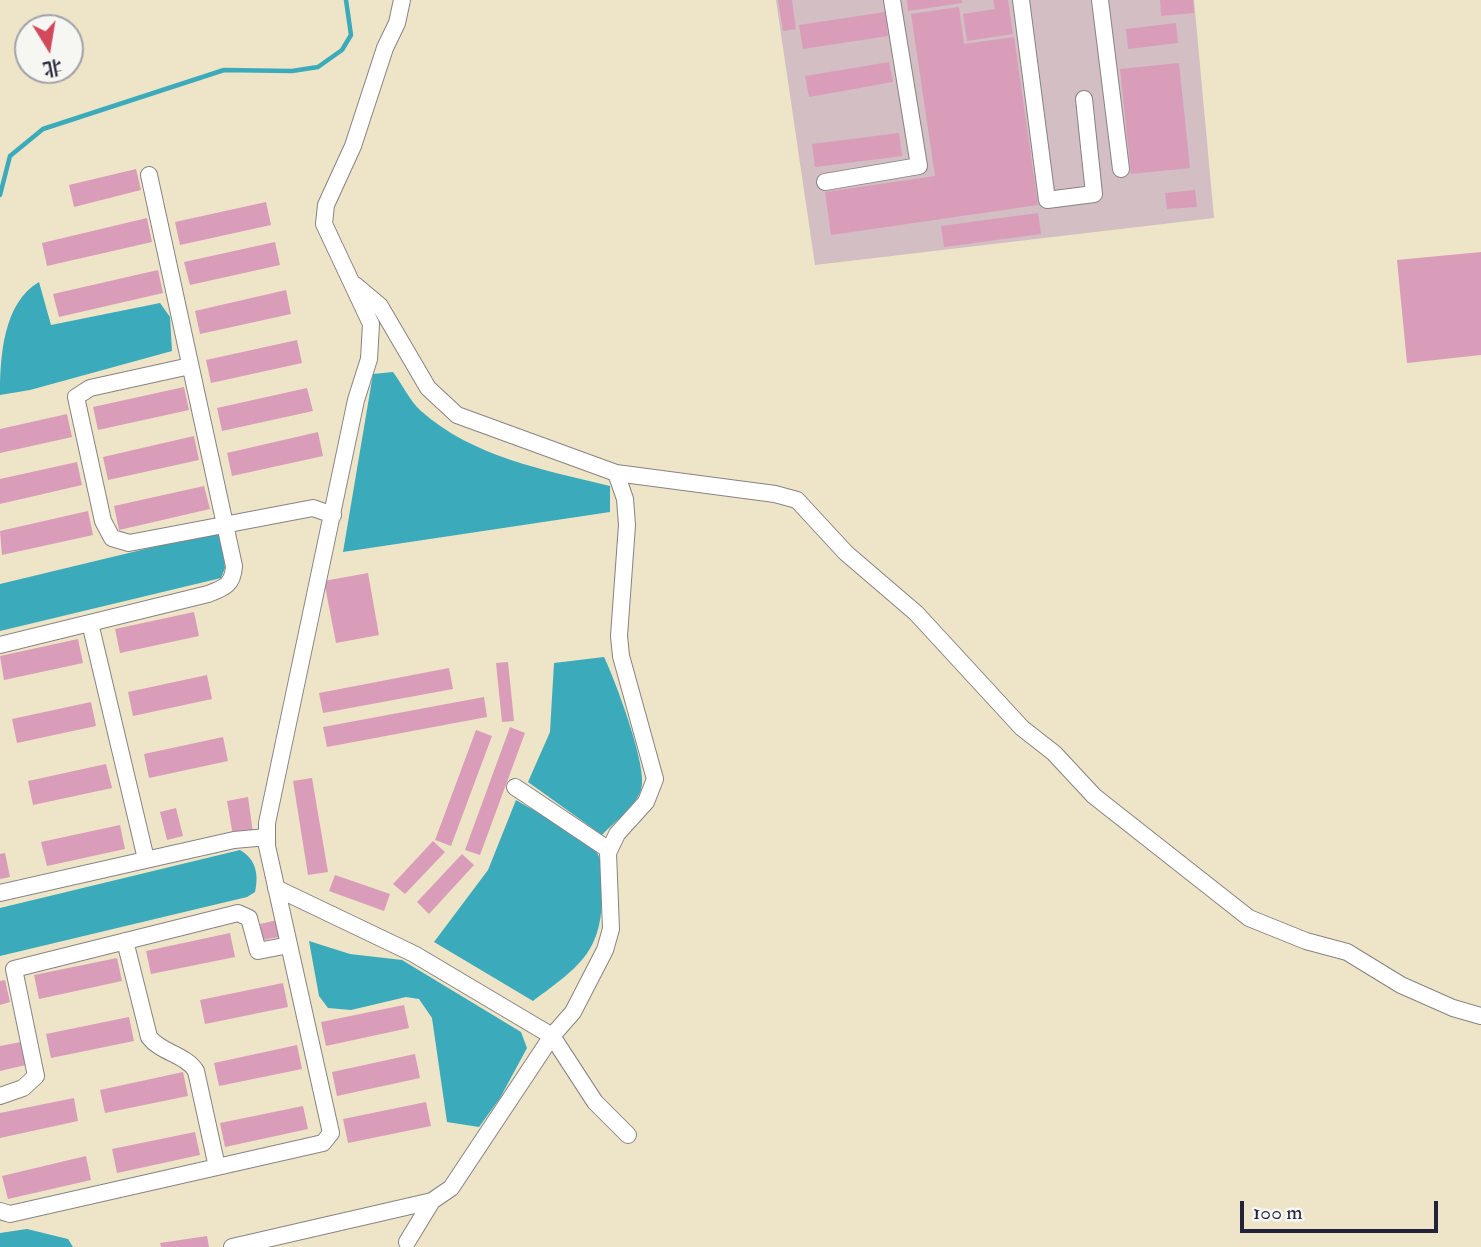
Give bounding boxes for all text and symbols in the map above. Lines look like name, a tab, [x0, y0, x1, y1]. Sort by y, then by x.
north arrow	[14, 14, 84, 84]
text: 北	[41, 54, 64, 81]
scale bar	[1243, 1188, 1441, 1232]
text: 100 m	[1253, 1199, 1303, 1226]

